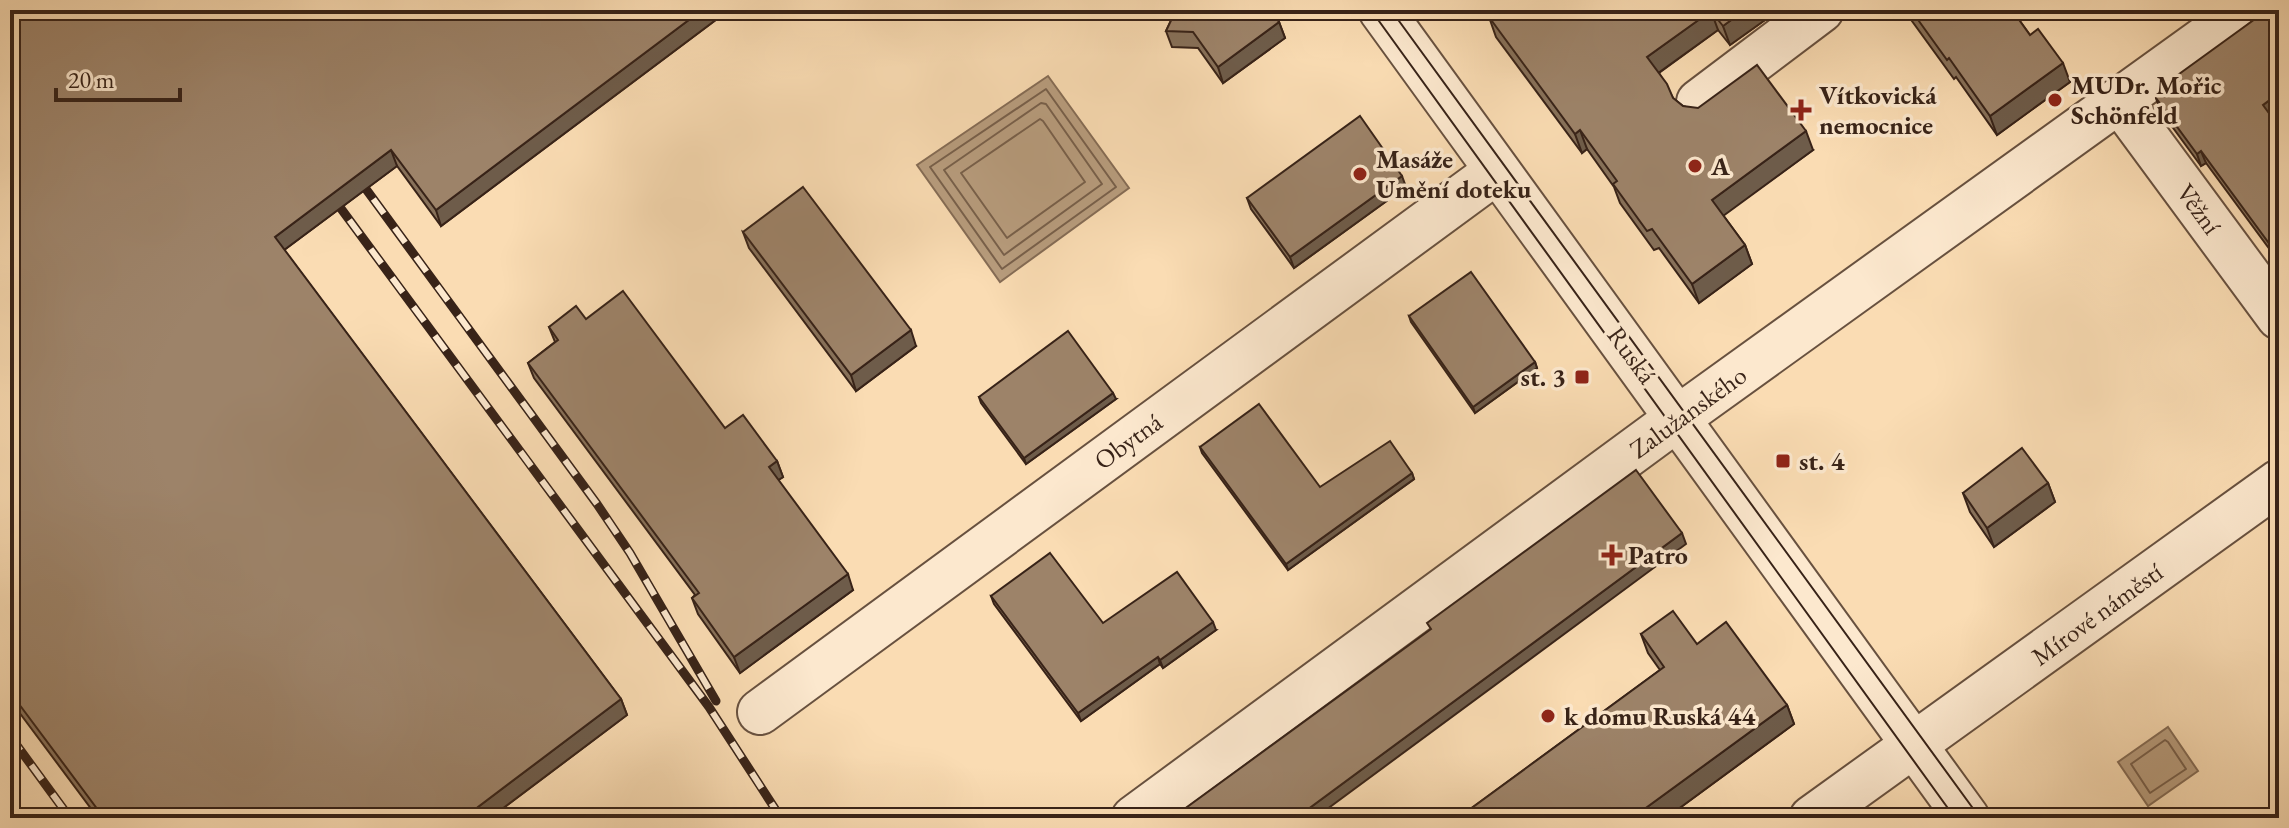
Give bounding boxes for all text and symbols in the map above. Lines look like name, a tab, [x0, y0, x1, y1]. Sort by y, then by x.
scale bar	[56, 52, 180, 102]
text: 20 m	[68, 64, 115, 95]
place label: MUDr. Mořic Schönfeld	[2071, 68, 2222, 132]
place label: Vítkovická nemocnice	[1819, 78, 1937, 142]
marker: MUDr. Mořic Schönfeld	[2046, 91, 2064, 109]
marker: Vítkovická nemocnice	[1790, 99, 1812, 121]
place label: Masáže Umění doteku	[1376, 142, 1532, 206]
place label: A	[1710, 149, 1730, 183]
marker: A	[1686, 157, 1704, 175]
marker: Masáže Umění doteku	[1351, 165, 1369, 183]
street label: Věžní	[2169, 177, 2229, 242]
street label: Ruská	[1600, 319, 1665, 391]
street label: Zalužanského	[1623, 358, 1753, 466]
place label: st. 3	[1521, 360, 1566, 394]
marker: st. 3	[1573, 368, 1591, 386]
street label: Obytná	[1087, 404, 1169, 477]
place label: st. 4	[1799, 444, 1845, 478]
marker: st. 4	[1774, 452, 1792, 470]
place label: Patro	[1628, 538, 1688, 572]
marker: Patro	[1603, 546, 1621, 564]
street label: Mírové náměstí	[2025, 554, 2170, 673]
place label: k domu Ruská 44	[1564, 699, 1755, 733]
marker: k domu Ruská 44	[1539, 707, 1557, 725]

